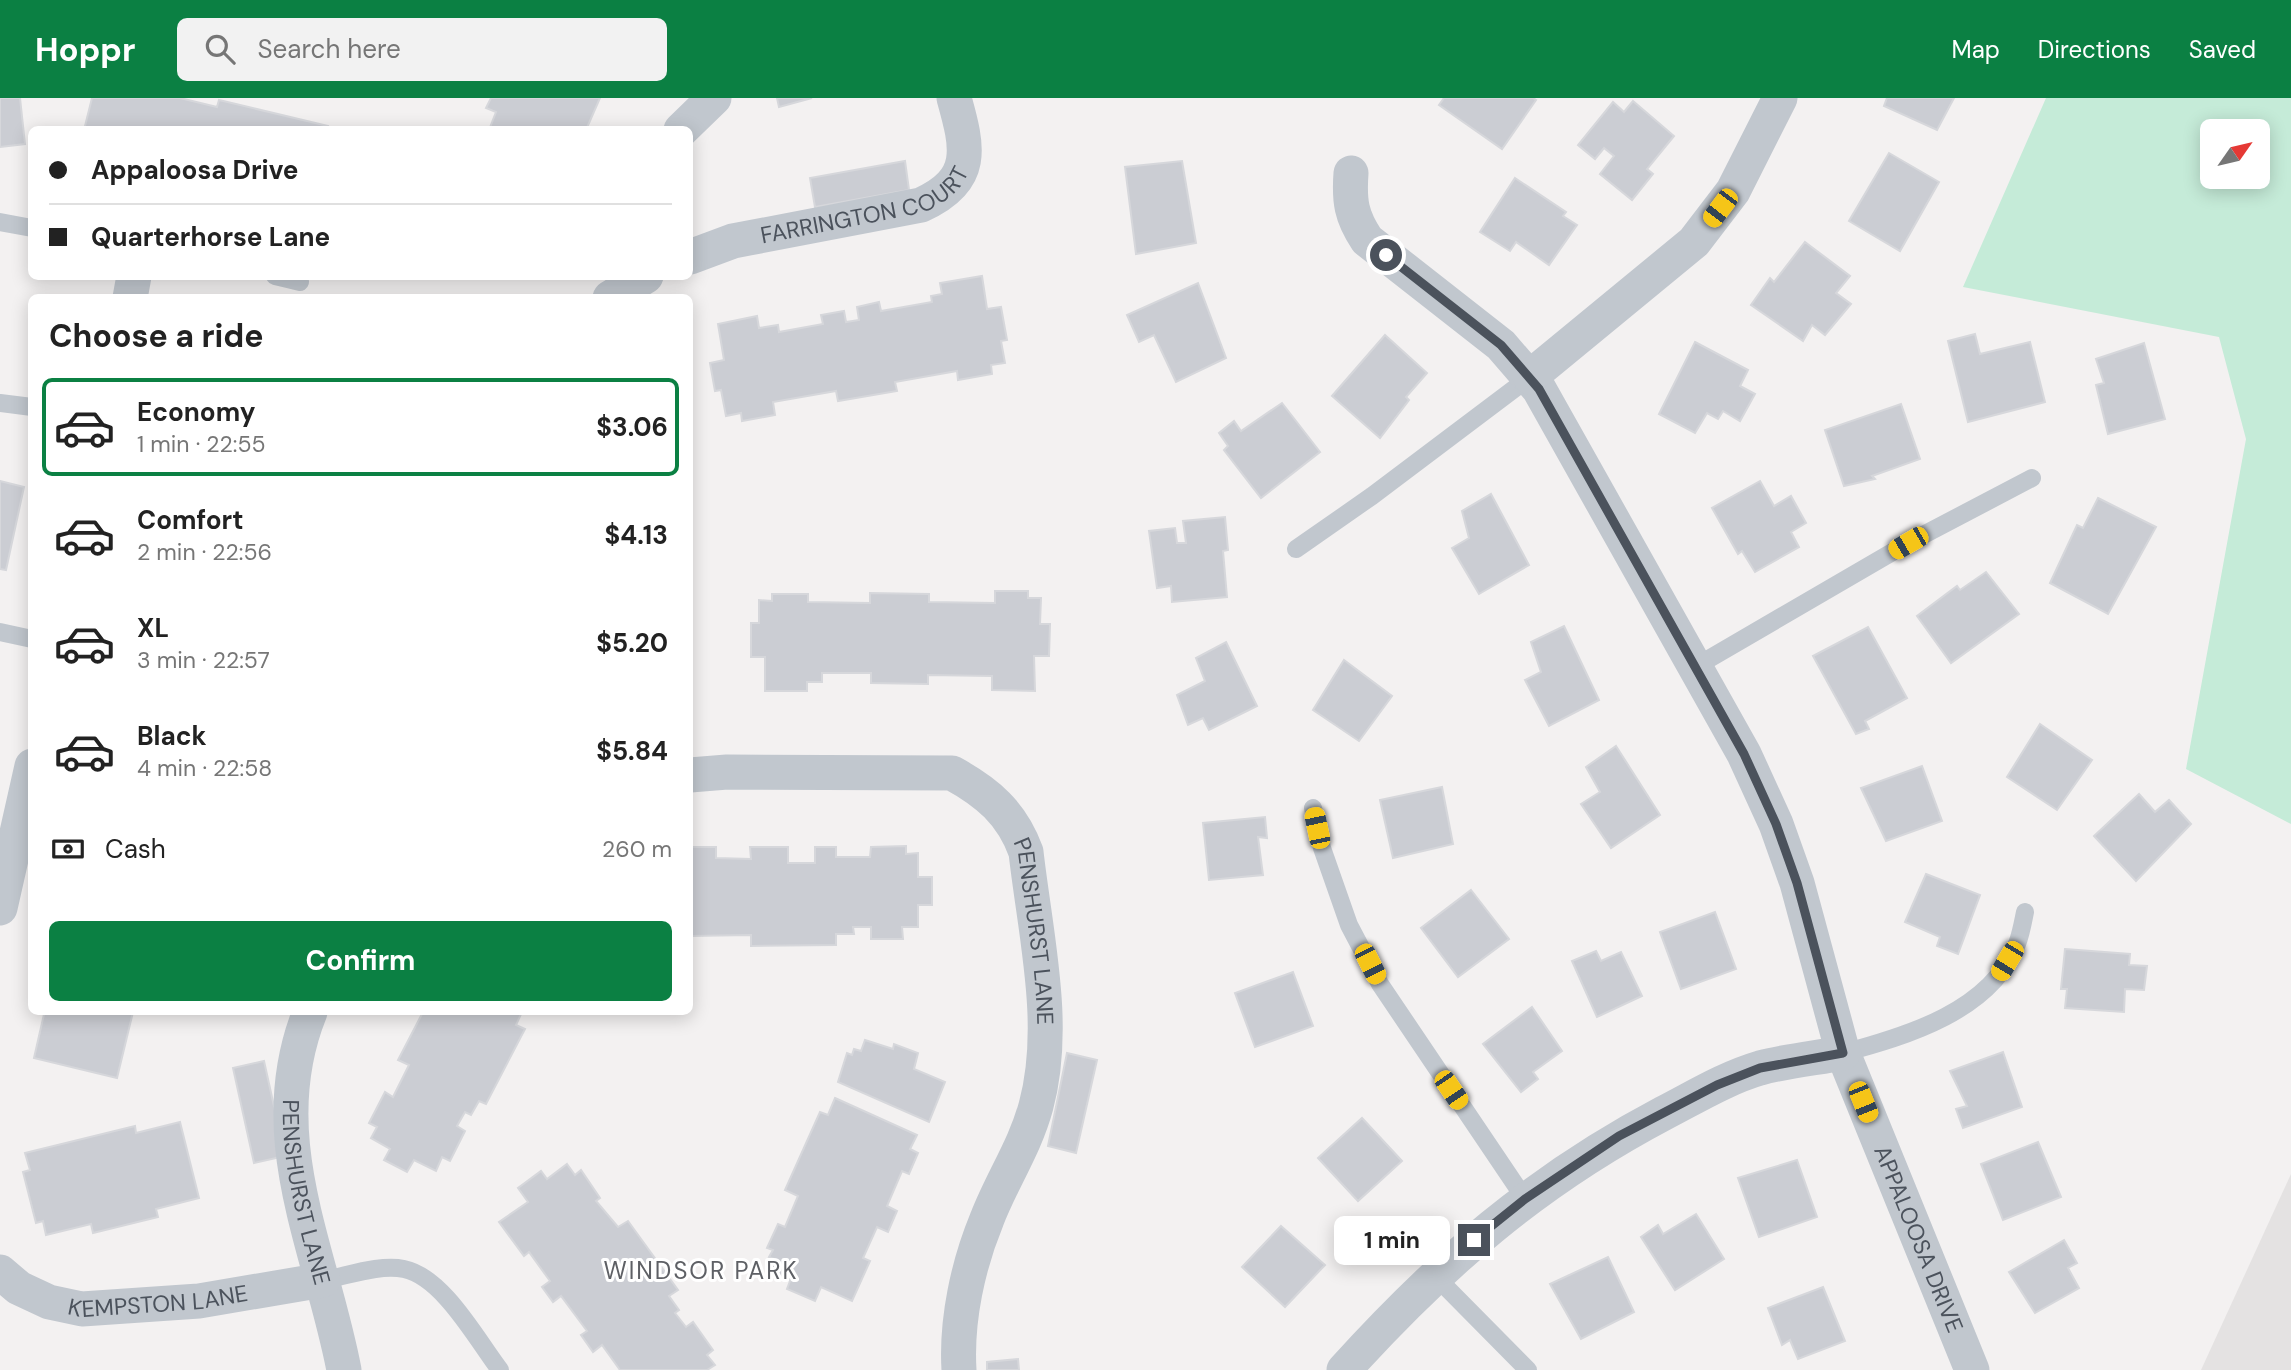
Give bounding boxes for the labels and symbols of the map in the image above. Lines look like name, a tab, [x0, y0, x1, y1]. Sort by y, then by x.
north arrow	[2200, 119, 2270, 189]
street label: FARRINGTON COURT	[758, 161, 975, 250]
car	[1699, 185, 1742, 231]
route start	[1370, 239, 1402, 271]
car	[1885, 523, 1932, 563]
car	[1303, 805, 1332, 851]
street label: PENSHURST LANE	[1007, 833, 1060, 1025]
car	[1988, 938, 2027, 984]
car	[1352, 941, 1389, 987]
car	[1431, 1067, 1472, 1113]
car	[1846, 1079, 1881, 1125]
street label: PENSHURST LANE	[276, 1099, 337, 1288]
street label: APPALOOSA DRIVE	[1867, 1141, 1970, 1337]
callout: 1 min	[1334, 1216, 1450, 1264]
route end	[1458, 1224, 1490, 1256]
district label: WINDSOR PARK	[603, 1255, 799, 1286]
street label: KEMPSTON LANE	[65, 1278, 250, 1324]

